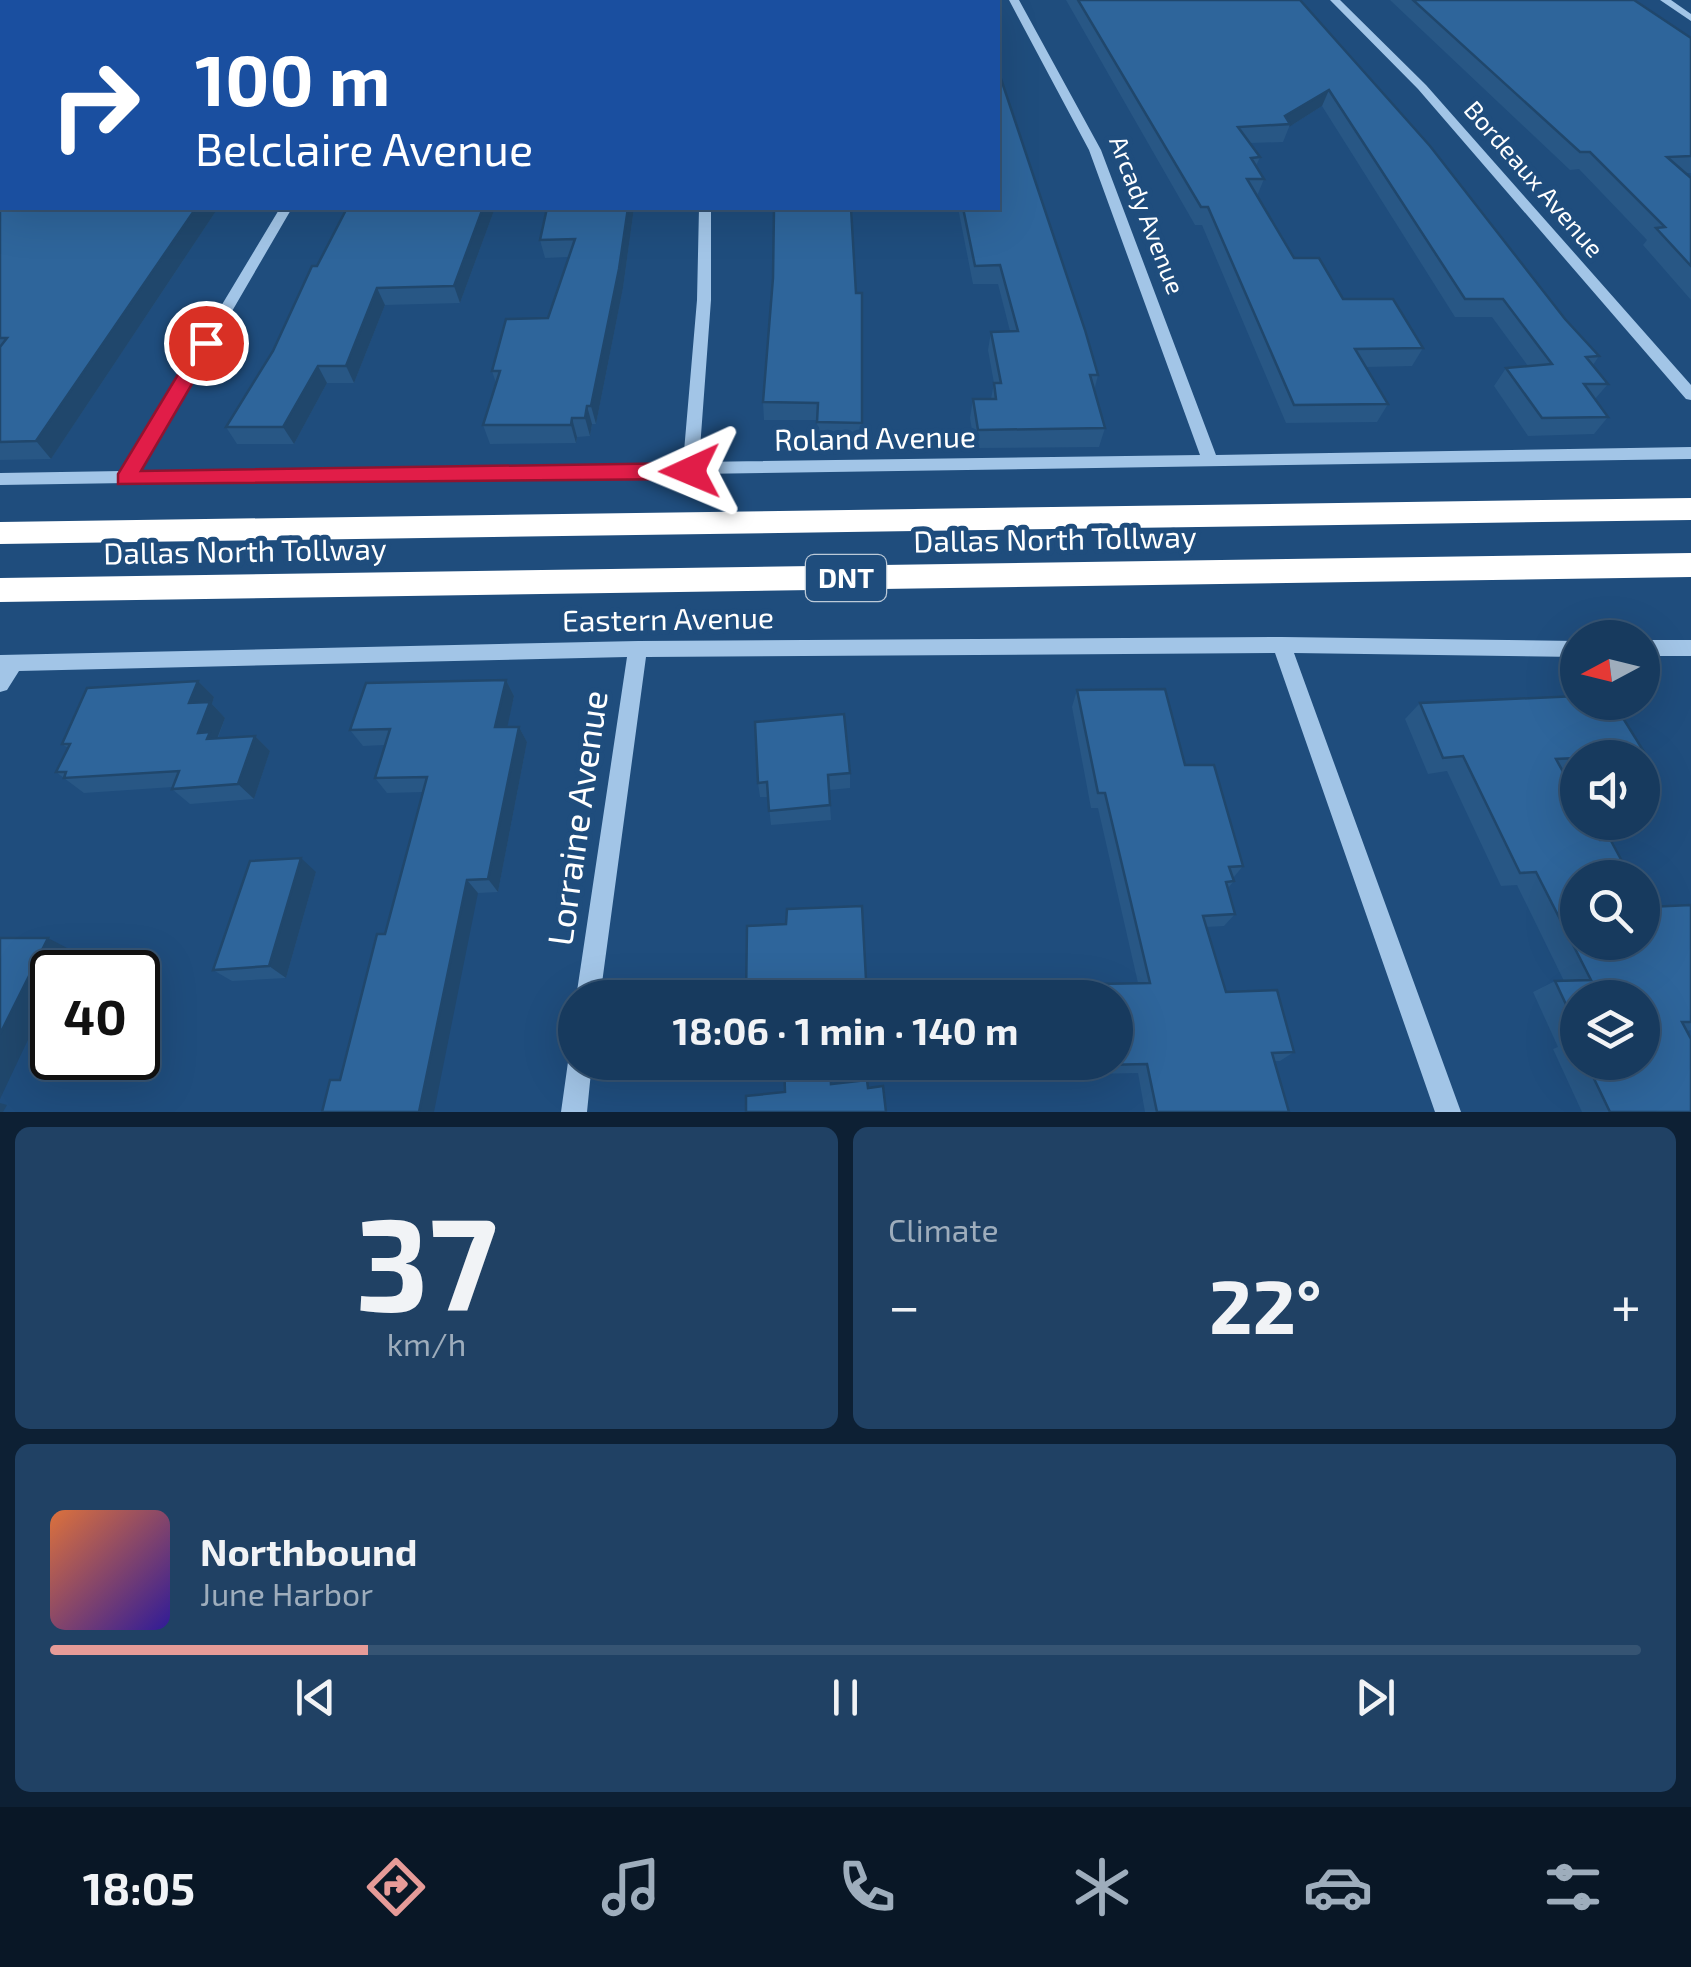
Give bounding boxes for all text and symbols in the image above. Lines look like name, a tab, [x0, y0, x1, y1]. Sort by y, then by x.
text: 100 m	[195, 36, 390, 120]
icon: right	[30, 40, 160, 170]
street label: Bordeaux Avenue	[1459, 94, 1611, 263]
text: Belclaire Avenue	[195, 121, 533, 175]
street label: Arcady Avenue	[1104, 131, 1192, 298]
pin	[164, 301, 249, 386]
icon: arrive	[179, 316, 234, 371]
street label: Roland Avenue	[774, 417, 976, 457]
position arrow	[638, 419, 742, 523]
street label: Dallas North Tollway	[913, 518, 1197, 558]
street label: Dallas North Tollway	[103, 530, 387, 570]
road number: DNT	[806, 555, 886, 601]
street label: Eastern Avenue	[562, 598, 774, 638]
north arrow	[1560, 620, 1660, 720]
map controls	[1560, 620, 1660, 1080]
street label: Lorraine Avenue	[537, 687, 615, 948]
button: sound	[1560, 740, 1660, 840]
button: search	[1560, 860, 1660, 960]
speed limit sign: 40	[30, 950, 160, 1080]
button: layers	[1560, 980, 1660, 1080]
text: 18:06 · 1 min · 140 m	[673, 1007, 1018, 1053]
text: 37	[355, 1181, 498, 1337]
text: Climate	[888, 1210, 999, 1248]
text: 22°	[1209, 1259, 1322, 1349]
text: −	[888, 1271, 920, 1337]
text: +	[1611, 1271, 1641, 1337]
text: km/h	[387, 1324, 466, 1362]
text: Northbound	[200, 1528, 418, 1574]
text: June Harbor	[200, 1574, 373, 1612]
icon: previous	[288, 1670, 343, 1725]
icon: pause	[818, 1670, 873, 1725]
icon: next	[1348, 1670, 1403, 1725]
icon: directions	[361, 1852, 431, 1922]
icon: music	[596, 1852, 666, 1922]
icon: phone	[832, 1852, 902, 1922]
icon: climate	[1067, 1852, 1137, 1922]
icon: car	[1303, 1852, 1373, 1922]
icon: filters	[1538, 1852, 1608, 1922]
text: 18:05	[83, 1860, 195, 1914]

